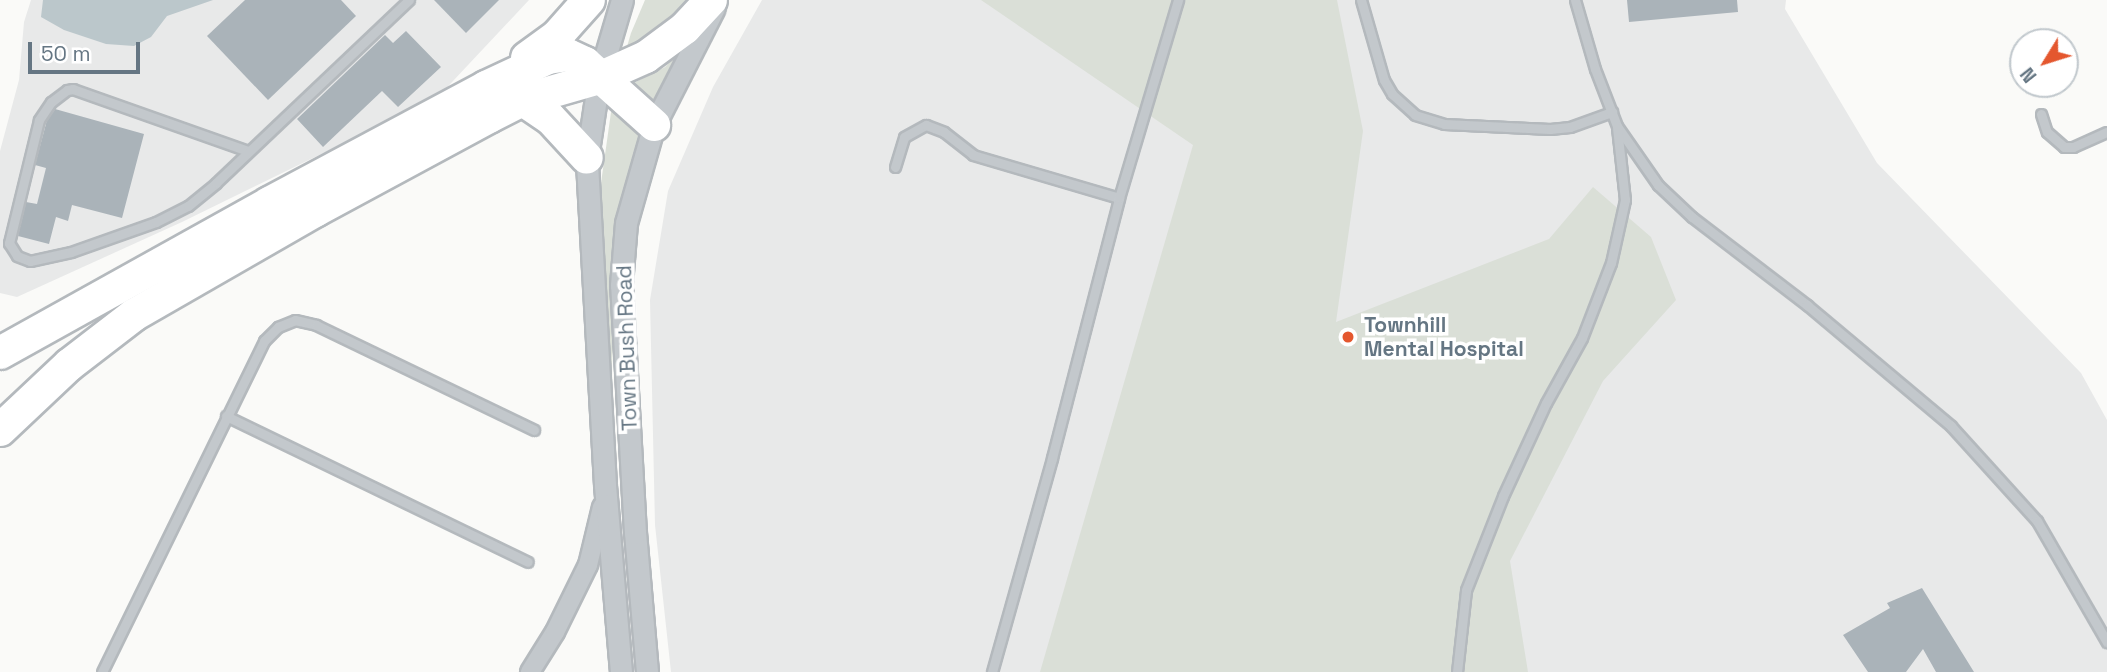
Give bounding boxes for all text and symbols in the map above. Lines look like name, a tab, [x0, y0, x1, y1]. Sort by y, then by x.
scale bar	[32, 28, 144, 72]
north arrow	[2009, 28, 2079, 98]
text: 50 m	[41, 40, 91, 67]
text: N	[2015, 62, 2042, 88]
street label: Town Bush Road	[612, 265, 642, 431]
place label: Townhill Mental Hospital	[1364, 312, 1524, 362]
marker: Townhill Mental Hospital	[1338, 327, 1358, 347]

